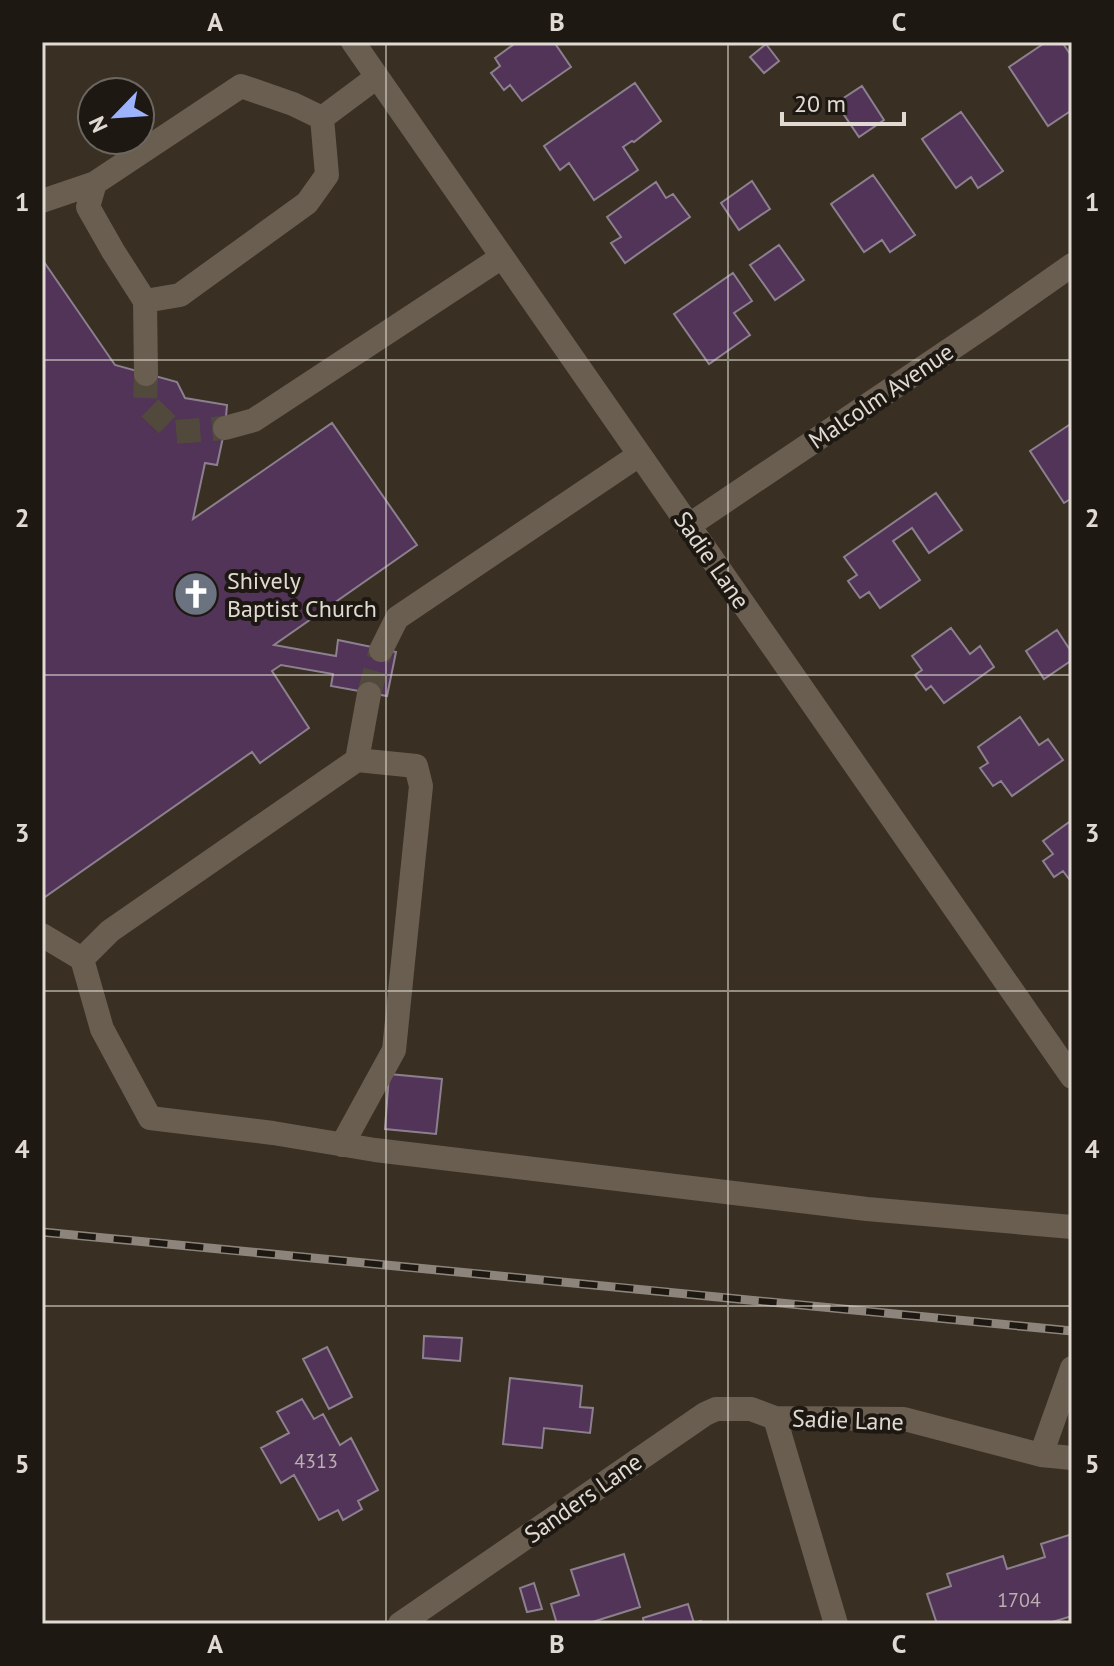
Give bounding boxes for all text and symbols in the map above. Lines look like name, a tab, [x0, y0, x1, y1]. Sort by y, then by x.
text: A	[207, 5, 223, 38]
text: B	[549, 5, 565, 38]
text: C	[892, 5, 906, 38]
north arrow	[76, 76, 156, 156]
scale bar	[782, 76, 904, 126]
text: 20 m	[794, 88, 846, 119]
text: N	[82, 112, 114, 137]
text: 1	[15, 185, 29, 218]
text: 1	[1085, 185, 1099, 218]
street label: Malcolm Avenue	[803, 336, 959, 456]
text: 2	[15, 501, 29, 534]
text: 2	[1085, 501, 1099, 534]
street label: Sadie Lane	[667, 505, 757, 615]
place label: Shively Baptist Church	[227, 565, 377, 624]
church icon: Shively Baptist Church	[172, 570, 220, 618]
text: 3	[15, 816, 29, 849]
text: 3	[1085, 816, 1099, 849]
text: 4	[15, 1132, 30, 1165]
text: 4	[1085, 1132, 1100, 1165]
street label: Sadie Lane	[792, 1403, 904, 1437]
street label: Sanders Lane	[518, 1446, 648, 1550]
text: 5	[15, 1447, 29, 1480]
text: 5	[1085, 1447, 1099, 1480]
house number: 4313	[294, 1448, 338, 1474]
house number: 1704	[997, 1587, 1041, 1613]
text: A	[207, 1627, 223, 1660]
text: B	[549, 1627, 565, 1660]
text: C	[892, 1627, 906, 1660]

